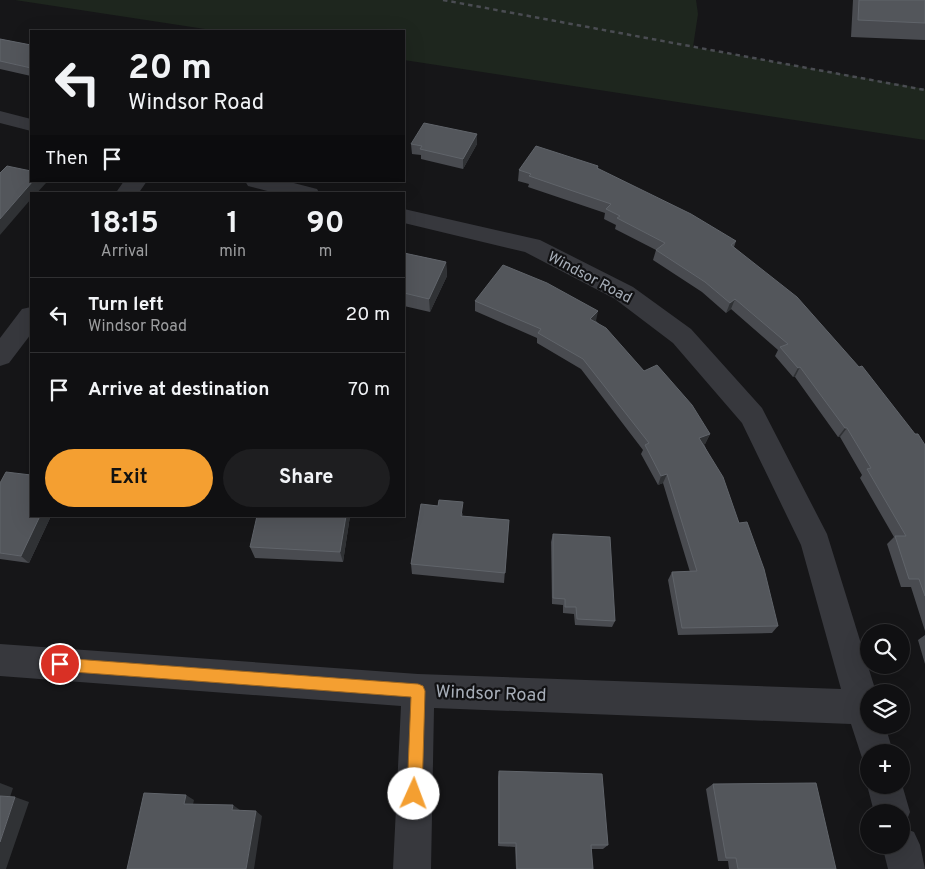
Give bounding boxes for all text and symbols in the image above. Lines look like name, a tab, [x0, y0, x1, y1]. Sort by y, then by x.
text: 20 m	[128, 47, 212, 91]
icon: left	[45, 50, 110, 115]
text: Windsor Road	[128, 90, 264, 117]
icon: arrive	[98, 145, 126, 173]
text: Then	[45, 147, 88, 171]
text: 18:15	[90, 206, 159, 243]
text: 1	[227, 206, 239, 243]
text: 90	[306, 206, 345, 243]
text: Arrival	[101, 242, 148, 262]
text: min	[219, 242, 246, 262]
text: m	[319, 242, 332, 262]
street label: Windsor Road	[544, 248, 635, 308]
text: Turn left	[88, 293, 164, 317]
icon: left	[45, 301, 73, 329]
text: 20 m	[346, 303, 390, 327]
text: Windsor Road	[88, 317, 187, 337]
icon: arrive	[45, 376, 73, 404]
text: Arrive at destination	[88, 378, 269, 402]
text: 70 m	[348, 378, 390, 402]
button: Exit	[45, 449, 213, 507]
button: Share	[223, 449, 390, 507]
map controls	[860, 624, 910, 854]
button: search	[860, 624, 910, 674]
pin	[39, 643, 81, 685]
icon: arrive	[46, 650, 74, 678]
street label: Windsor Road	[435, 681, 547, 708]
button: layers	[860, 684, 910, 734]
button: +	[860, 744, 910, 794]
position arrow	[387, 767, 439, 819]
button: −	[860, 804, 910, 854]

